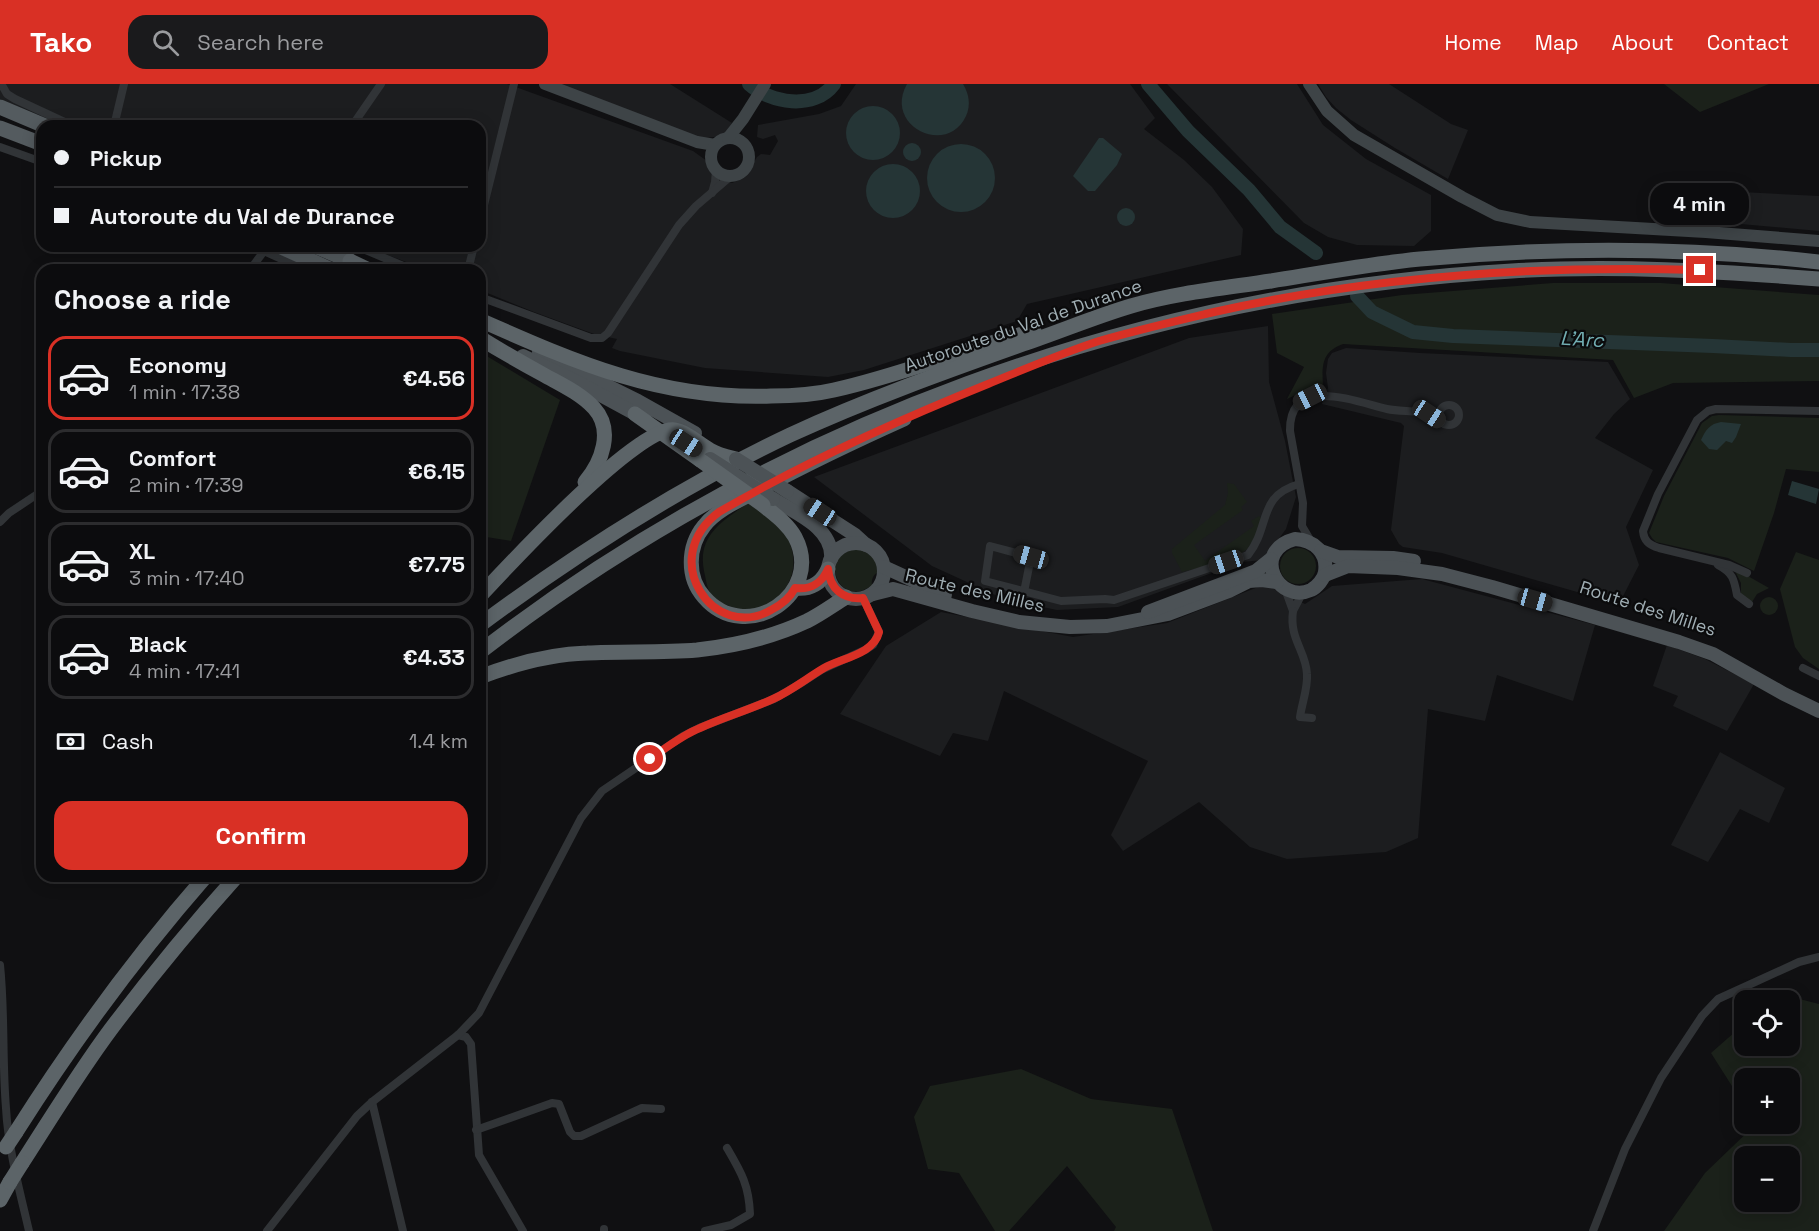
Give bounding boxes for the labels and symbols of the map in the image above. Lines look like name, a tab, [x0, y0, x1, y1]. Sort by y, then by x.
callout: 4 min	[1650, 183, 1750, 225]
route end	[1686, 256, 1713, 283]
street label: Autoroute du Val de Durance	[901, 274, 1145, 376]
water label: L'Arc	[1559, 325, 1606, 353]
car	[1290, 381, 1330, 413]
car	[1409, 397, 1449, 431]
car	[666, 426, 706, 460]
car	[800, 495, 840, 529]
car	[1011, 543, 1051, 571]
car	[1206, 548, 1246, 576]
street label: Route des Milles	[903, 563, 1047, 617]
street label: Route des Milles	[1577, 575, 1719, 641]
car	[1515, 586, 1555, 614]
route start	[636, 745, 663, 772]

